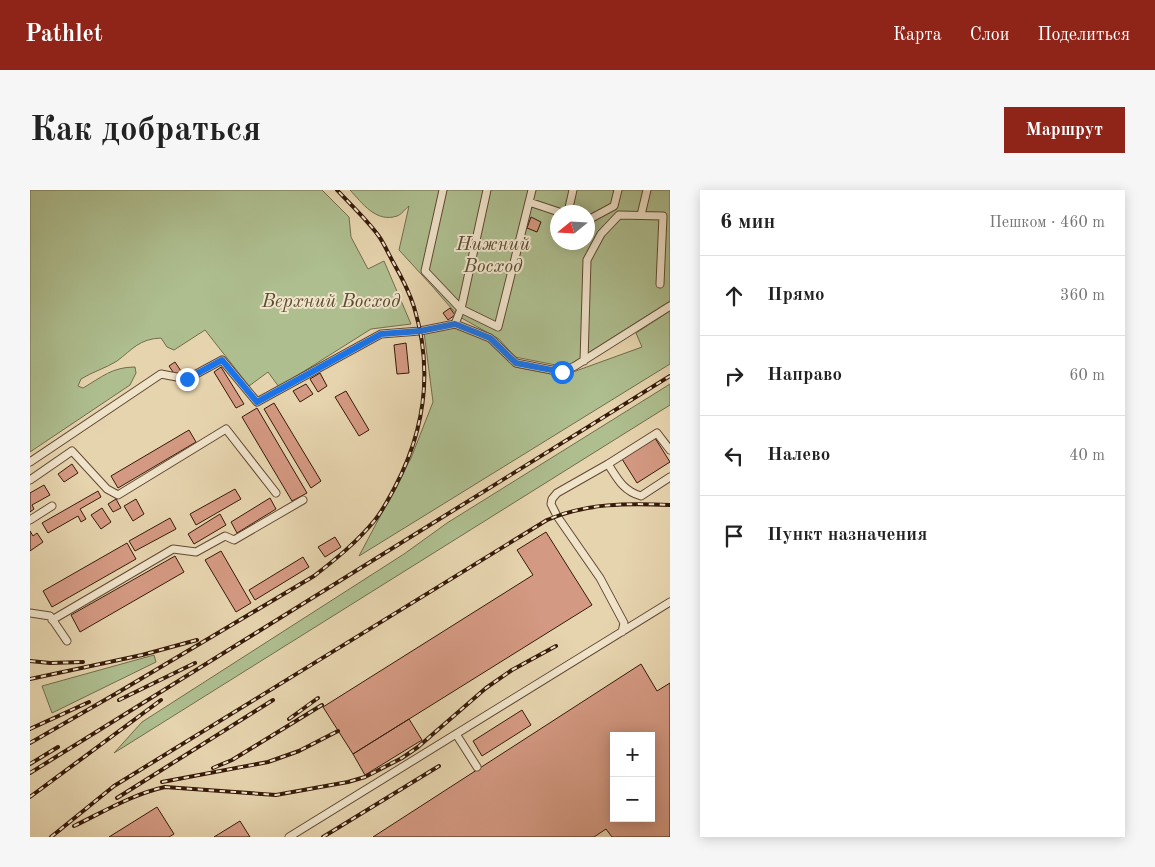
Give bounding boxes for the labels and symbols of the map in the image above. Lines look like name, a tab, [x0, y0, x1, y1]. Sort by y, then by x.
north arrow	[550, 205, 595, 250]
park label: Нижний Восход	[455, 236, 530, 277]
park label: Верхний Восход	[261, 293, 401, 312]
route start	[551, 361, 574, 384]
route end	[176, 368, 199, 391]

